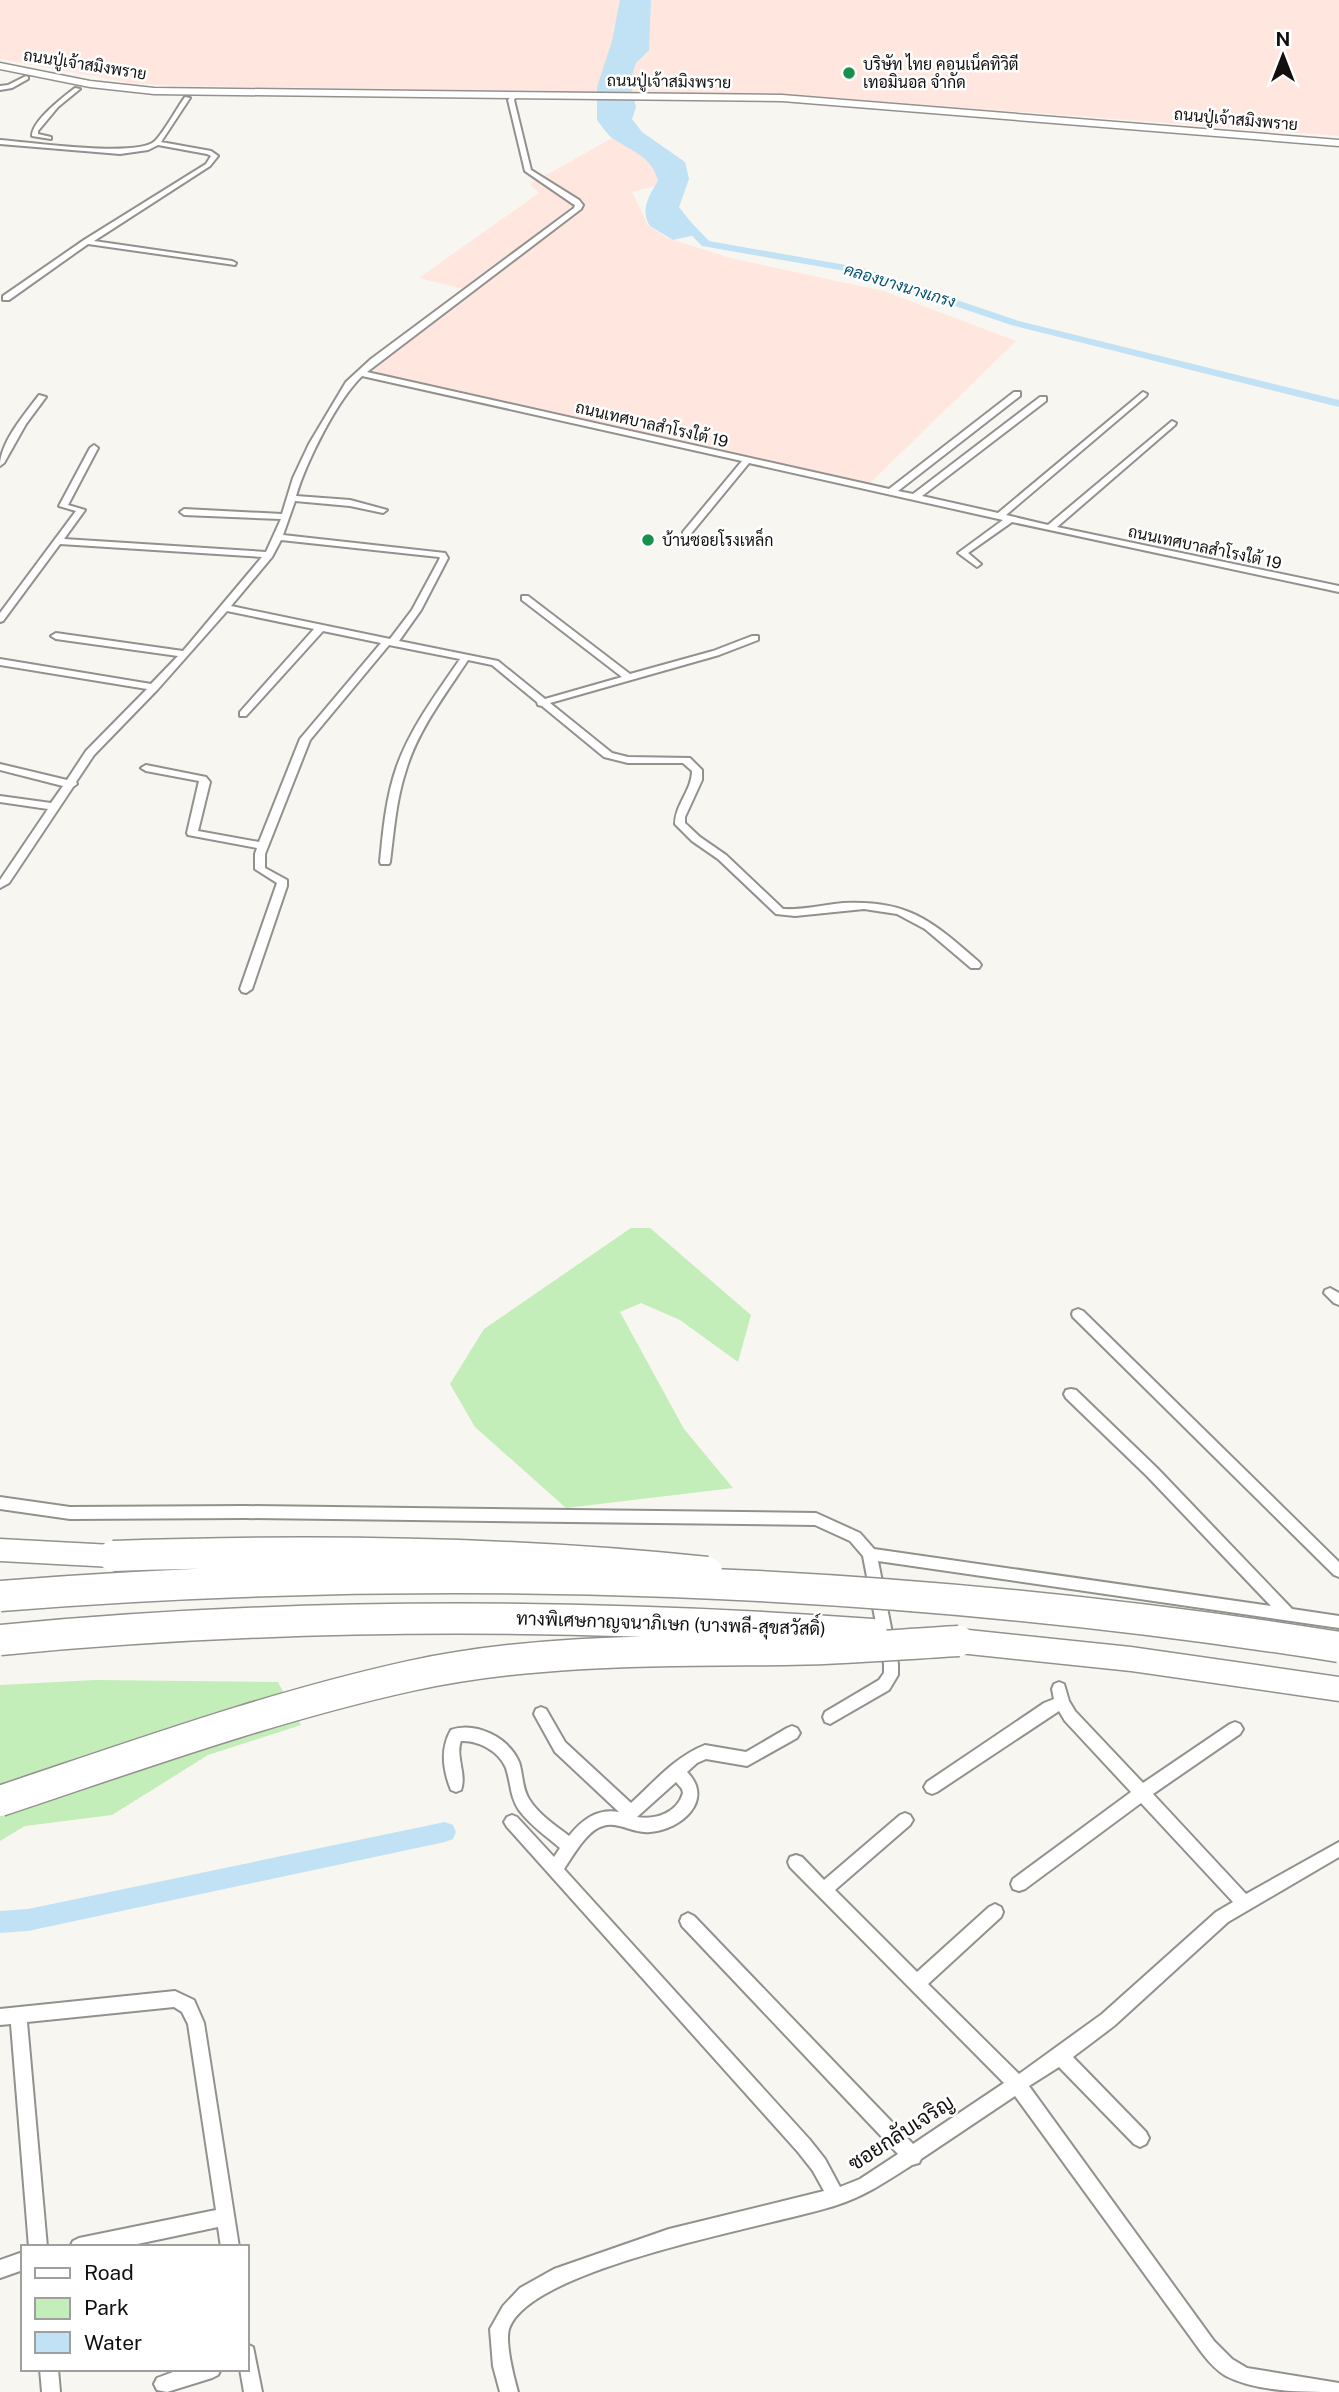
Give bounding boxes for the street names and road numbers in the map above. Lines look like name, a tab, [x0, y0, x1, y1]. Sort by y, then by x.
street label: ถนนปู่เจ้าสมิงพราย	[22, 44, 148, 86]
street label: ถนนปู่เจ้าสมิงพราย	[607, 70, 731, 94]
street label: ถนนปู่เจ้าสมิงพราย	[1173, 104, 1299, 136]
street label: ถนนเทศบาลสำโรงใต้ 19	[574, 396, 731, 451]
street label: ถนนเทศบาลสำโรงใต้ 19	[1126, 520, 1284, 573]
street label: ทางพิเศษกาญจนาภิเษก (บางพลี-สุขสวัสดิ์)	[516, 1602, 826, 1641]
street label: ซอยกลับเจริญ	[843, 2089, 958, 2176]

